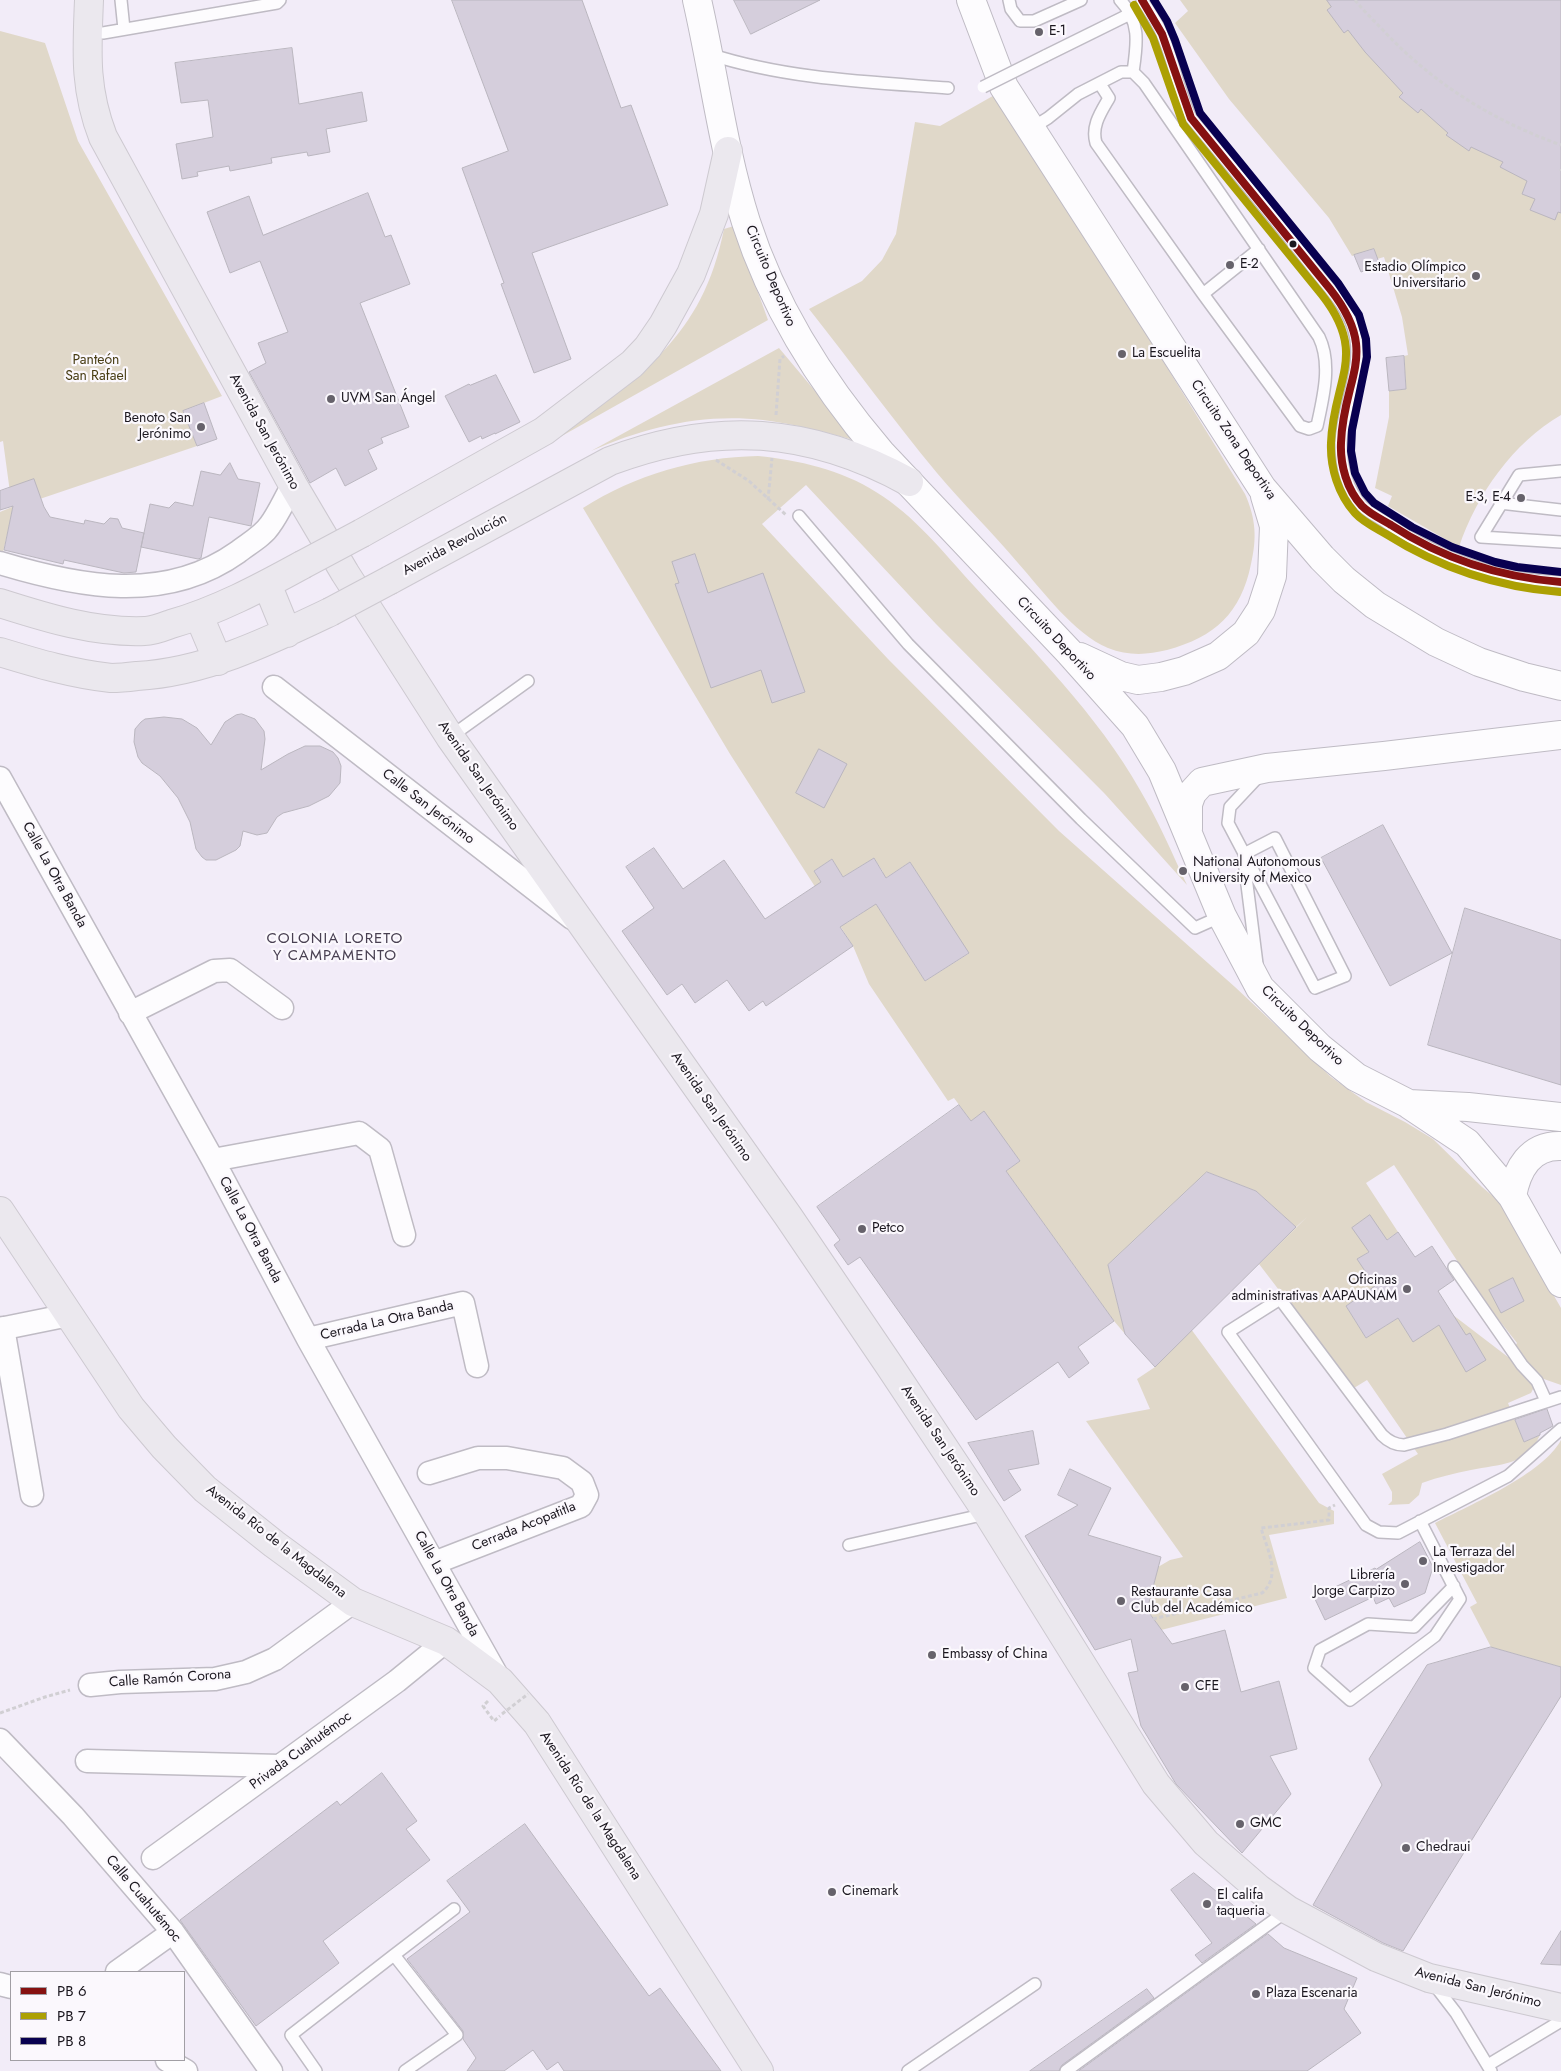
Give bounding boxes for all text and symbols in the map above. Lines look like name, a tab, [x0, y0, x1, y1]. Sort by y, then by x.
place label: E-1	[1049, 24, 1066, 40]
marker: E-1	[1033, 26, 1045, 38]
street label: Circuito Deportivo	[741, 223, 799, 329]
unlabelled marker	[1288, 239, 1298, 249]
place label: E-2	[1240, 257, 1259, 273]
marker: E-2	[1224, 259, 1236, 271]
place label: Estadio Olímpico Universitario	[1364, 260, 1466, 292]
marker: Estadio Olímpico Universitario	[1470, 270, 1482, 282]
place label: La Escuelita	[1132, 346, 1201, 362]
marker: La Escuelita	[1116, 348, 1128, 360]
park label: Panteón San Rafael	[65, 353, 127, 386]
street label: Avenida San Jerónimo	[225, 371, 303, 493]
street label: Circuito Zona Deportiva	[1187, 377, 1279, 503]
place label: UVM San Ángel	[341, 391, 435, 407]
marker: UVM San Ángel	[325, 393, 337, 405]
place label: Benoto San Jerónimo	[124, 411, 191, 444]
marker: Benoto San Jerónimo	[195, 421, 207, 433]
place label: E-3, E-4	[1466, 490, 1511, 506]
marker: E-3, E-4	[1515, 492, 1527, 504]
street label: Avenida Revolución	[400, 510, 510, 580]
street label: Circuito Deportivo	[1013, 594, 1099, 684]
street label: Avenida San Jerónimo	[434, 718, 522, 834]
street label: Calle San Jerónimo	[379, 766, 477, 848]
street label: Calle La Otra Banda	[18, 819, 90, 931]
place label: National Autonomous University of Mexico	[1193, 855, 1321, 888]
marker: National Autonomous University of Mexico	[1177, 865, 1189, 877]
district label: COLONIA LORETO Y CAMPAMENTO	[265, 930, 405, 965]
street label: Circuito Deportivo	[1257, 982, 1347, 1070]
street label: Avenida San Jerónimo	[667, 1049, 755, 1165]
street label: Calle La Otra Banda	[215, 1174, 285, 1286]
place label: Petco	[872, 1221, 904, 1237]
marker: Petco	[856, 1223, 868, 1235]
place label: Oficinas administrativas AAPAUNAM	[1231, 1273, 1397, 1305]
marker: Oficinas administrativas AAPAUNAM	[1401, 1283, 1413, 1295]
street label: Cerrada La Otra Banda	[319, 1298, 455, 1344]
street label: Avenida San Jerónimo	[897, 1382, 983, 1500]
street label: Avenida Río de la Magdalena	[202, 1482, 350, 1602]
street label: Cerrada Acopatitla	[470, 1498, 578, 1556]
street label: Calle La Otra Banda	[410, 1528, 482, 1640]
place label: La Terraza del Investigador	[1433, 1545, 1515, 1578]
marker: La Terraza del Investigador	[1417, 1555, 1429, 1567]
place label: Librería Jorge Carpizo	[1313, 1568, 1395, 1600]
marker: Librería Jorge Carpizo	[1399, 1578, 1411, 1590]
place label: Restaurante Casa Club del Académico	[1131, 1585, 1253, 1618]
marker: Restaurante Casa Club del Académico	[1115, 1595, 1127, 1607]
place label: Embassy of China	[942, 1647, 1047, 1663]
marker: Embassy of China	[926, 1649, 938, 1661]
street label: Calle Ramón Corona	[108, 1666, 232, 1692]
place label: CFE	[1195, 1679, 1219, 1695]
marker: CFE	[1179, 1681, 1191, 1693]
street label: Privada Cuahutémoc	[247, 1708, 355, 1794]
street label: Avenida Río de la Magdalena	[536, 1729, 644, 1883]
place label: GMC	[1250, 1816, 1282, 1832]
marker: GMC	[1234, 1818, 1246, 1830]
place label: Chedraui	[1416, 1840, 1471, 1856]
marker: Chedraui	[1400, 1842, 1412, 1854]
street label: Calle Cuahutémoc	[102, 1852, 184, 1946]
place label: Cinemark	[842, 1884, 898, 1900]
marker: Cinemark	[826, 1886, 838, 1898]
place label: El califa taqueria	[1217, 1888, 1265, 1920]
marker: El califa taqueria	[1201, 1898, 1213, 1910]
street label: Avenida San Jerónimo	[1413, 1964, 1543, 2012]
legend	[10, 1971, 185, 2061]
text: PB 6	[57, 1980, 87, 2002]
place label: Plaza Escenaria	[1266, 1986, 1358, 2002]
marker: Plaza Escenaria	[1250, 1988, 1262, 2000]
text: PB 7	[57, 2005, 86, 2027]
text: PB 8	[57, 2030, 86, 2052]

